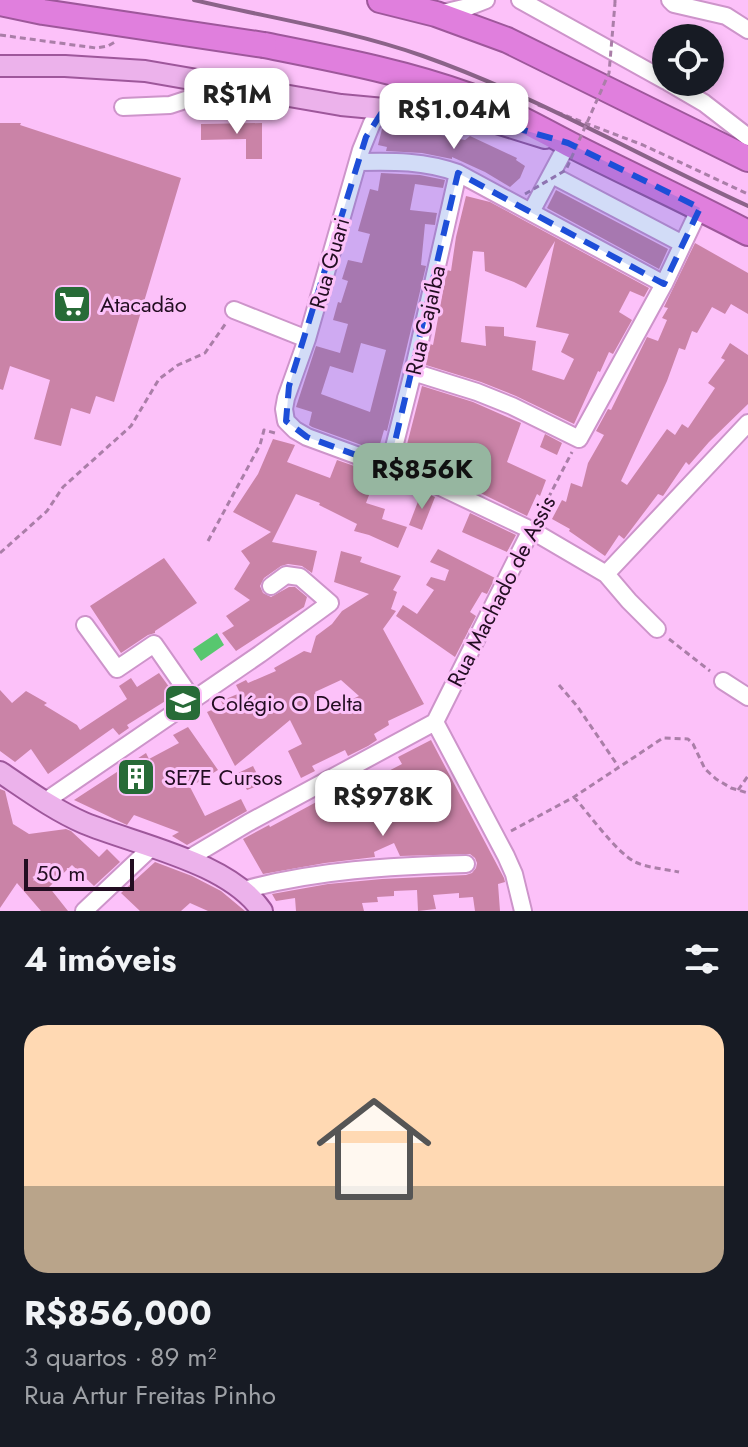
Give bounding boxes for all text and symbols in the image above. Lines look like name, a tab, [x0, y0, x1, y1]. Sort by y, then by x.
map controls	[652, 24, 724, 96]
button: locate	[652, 24, 724, 96]
pin: R$1M	[190, 68, 284, 136]
text: R$1M	[202, 75, 272, 113]
pin: R$1.04M	[380, 83, 528, 151]
text: R$1.04M	[397, 90, 511, 128]
street label: Rua Guari	[301, 214, 357, 312]
street label: Rua Cajaíba	[397, 262, 453, 378]
supermarket icon: Atacadão	[51, 283, 93, 325]
place label: Atacadão	[100, 288, 187, 320]
pin: R$856K	[357, 443, 487, 511]
text: R$856K	[371, 450, 473, 488]
street label: Rua Machado de Assis	[439, 490, 563, 692]
school or university icon: Colégio O Delta	[162, 682, 204, 724]
place label: Colégio O Delta	[211, 687, 363, 719]
building icon: SE7E Cursos	[115, 756, 157, 798]
place label: SE7E Cursos	[164, 761, 282, 793]
pin: R$978K	[318, 770, 448, 838]
text: R$978K	[333, 777, 433, 815]
scale bar	[24, 855, 134, 891]
text: 50 m	[36, 857, 85, 889]
text: 4 imóveis	[24, 935, 177, 984]
icon: filters	[680, 937, 724, 981]
icon: home	[302, 1077, 446, 1221]
text: R$856,000	[24, 1289, 212, 1338]
text: 3 quartos · 89 m²	[24, 1338, 216, 1376]
text: Rua Artur Freitas Pinho	[24, 1376, 276, 1414]

